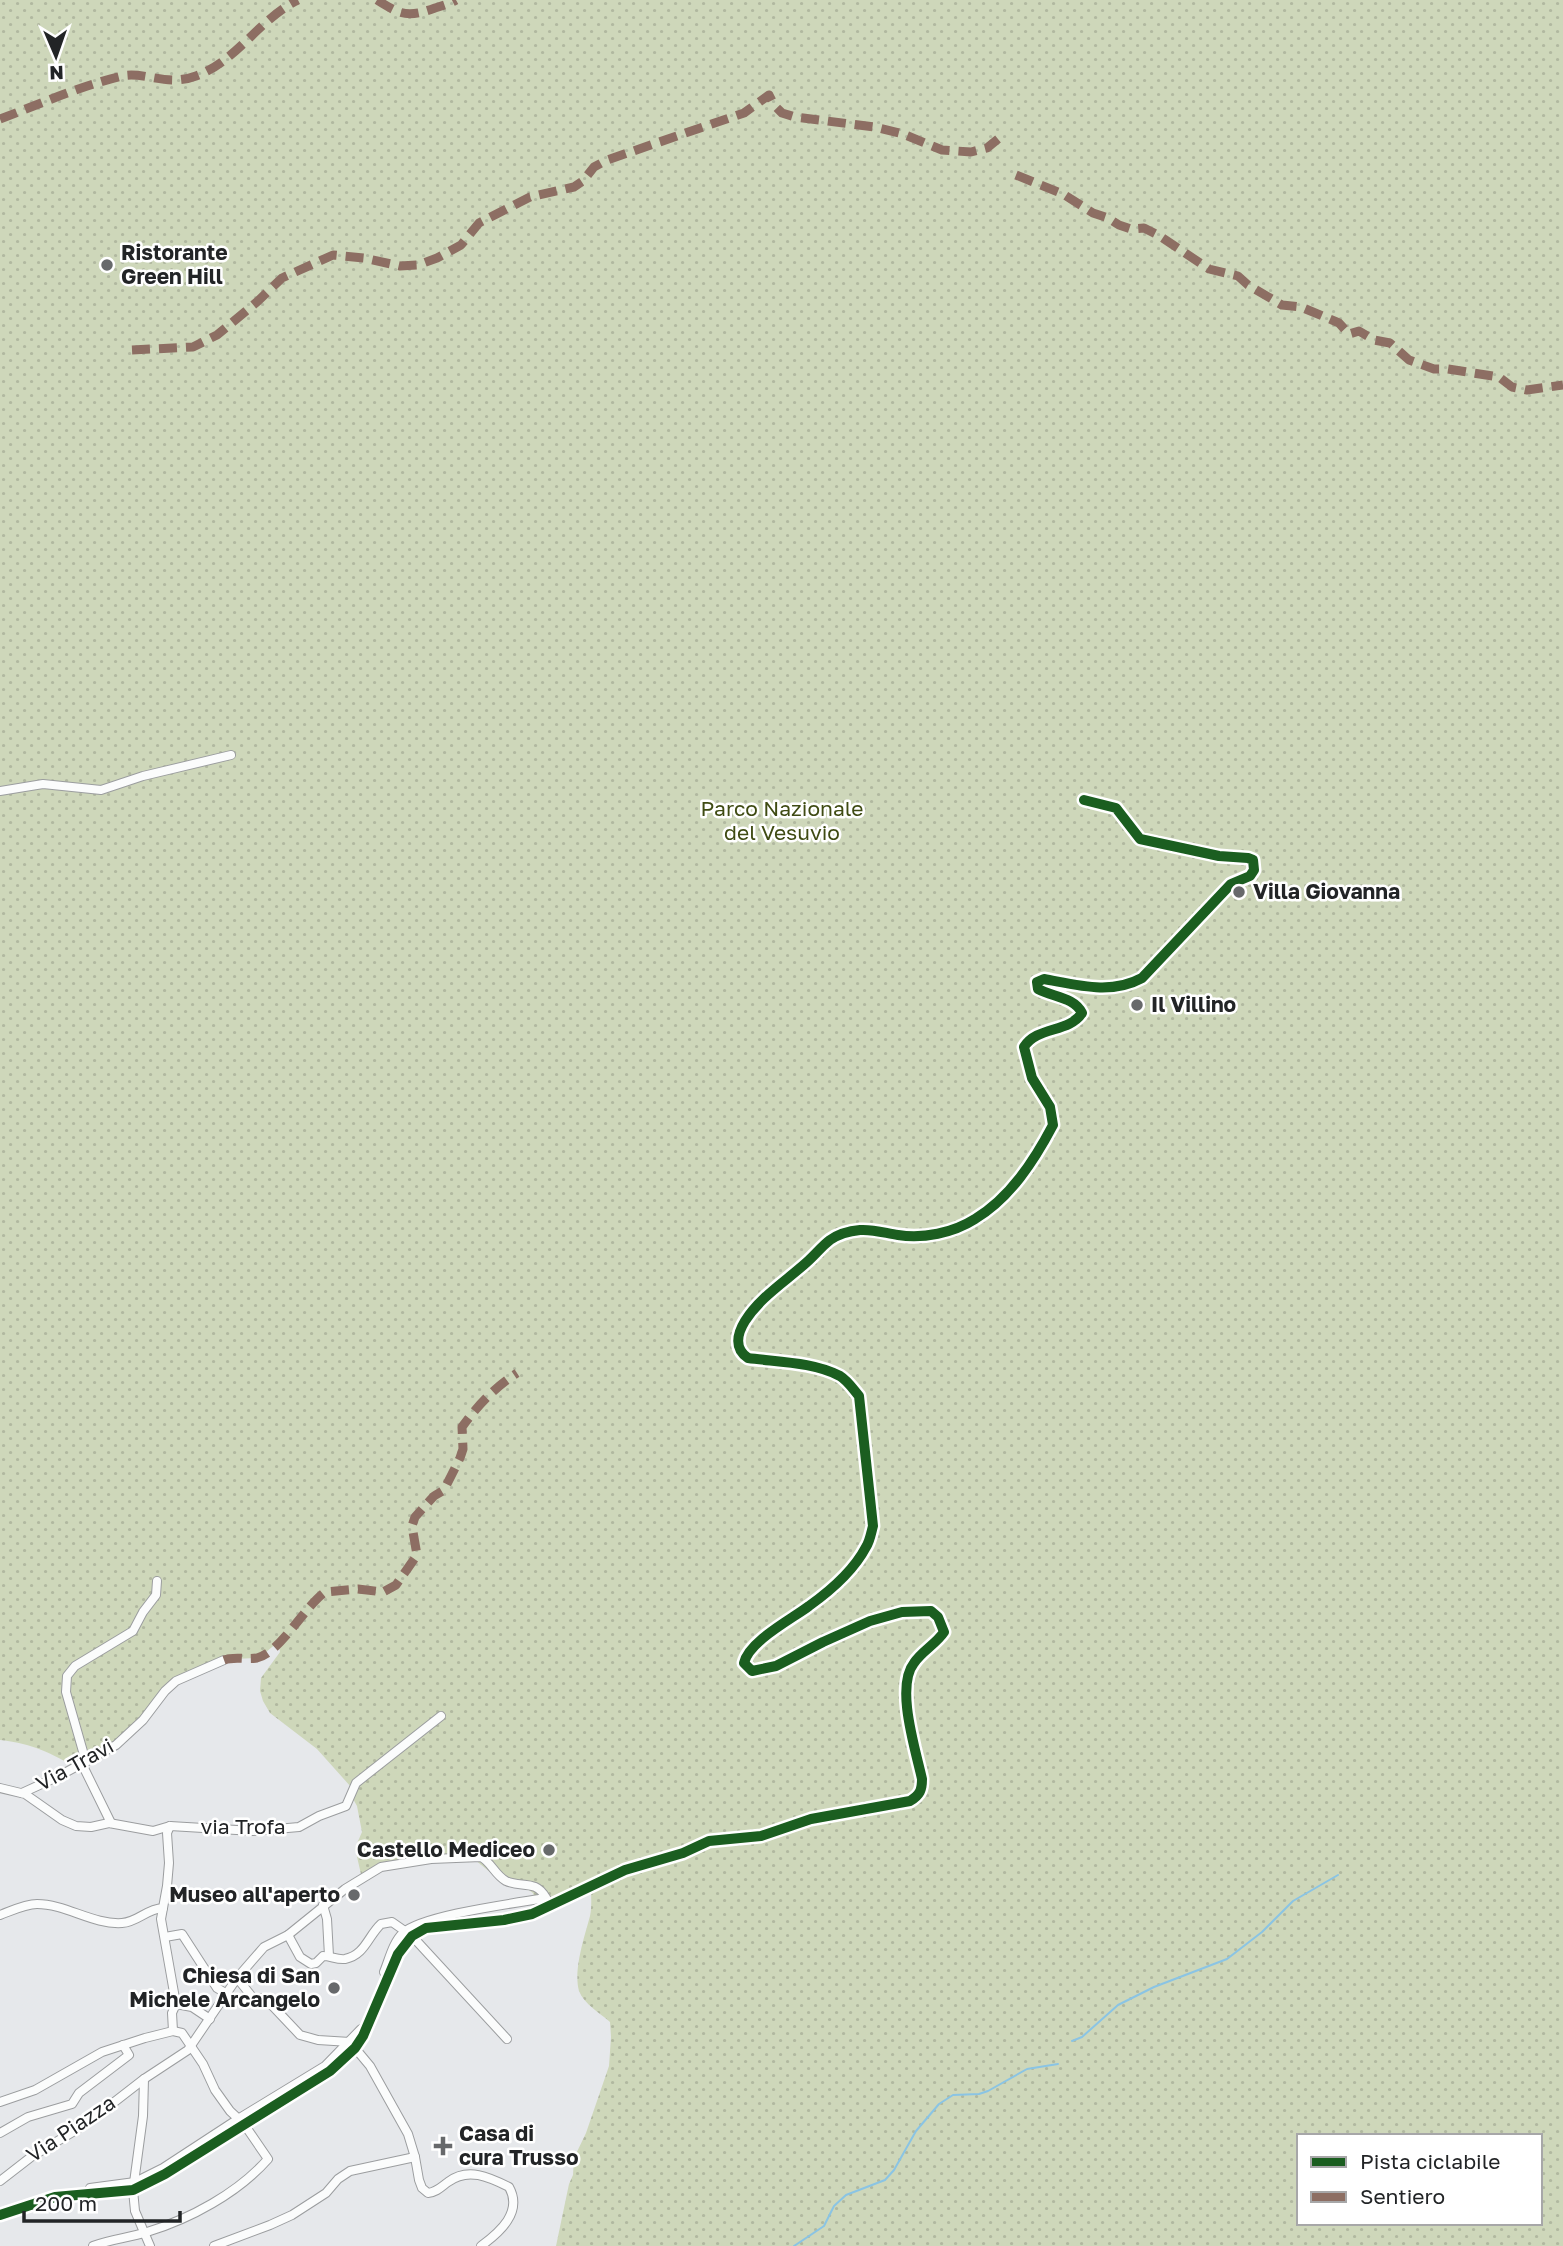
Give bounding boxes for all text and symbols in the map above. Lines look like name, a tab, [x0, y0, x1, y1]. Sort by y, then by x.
north arrow	[21, 21, 91, 91]
text: N	[49, 62, 64, 85]
place label: Ristorante Green Hill	[121, 239, 228, 289]
marker: Ristorante Green Hill	[99, 257, 115, 273]
park label: Parco Nazionale del Vesuvio	[701, 795, 863, 845]
place label: Villa Giovanna	[1253, 878, 1400, 904]
marker: Villa Giovanna	[1231, 884, 1247, 900]
place label: Il Villino	[1151, 991, 1236, 1017]
marker: Il Villino	[1129, 997, 1145, 1013]
street label: Via Travi	[31, 1732, 118, 1796]
street label: via Trofa	[200, 1813, 286, 1839]
place label: Castello Mediceo	[357, 1836, 535, 1862]
marker: Castello Mediceo	[541, 1842, 557, 1858]
place label: Museo all'aperto	[169, 1881, 340, 1907]
marker: Museo all'aperto	[346, 1887, 362, 1903]
place label: Chiesa di San Michele Arcangelo	[129, 1962, 320, 2012]
marker: Chiesa di San Michele Arcangelo	[326, 1980, 342, 1996]
street label: Via Piazza	[21, 2089, 120, 2167]
place label: Casa di cura Trusso	[459, 2120, 579, 2170]
legend	[1297, 2134, 1542, 2225]
marker: Casa di cura Trusso	[433, 2136, 453, 2156]
text: Pista ciclabile	[1360, 2148, 1500, 2174]
scale bar	[24, 2180, 180, 2224]
text: Sentiero	[1360, 2183, 1445, 2209]
text: 200 m	[35, 2190, 97, 2216]

